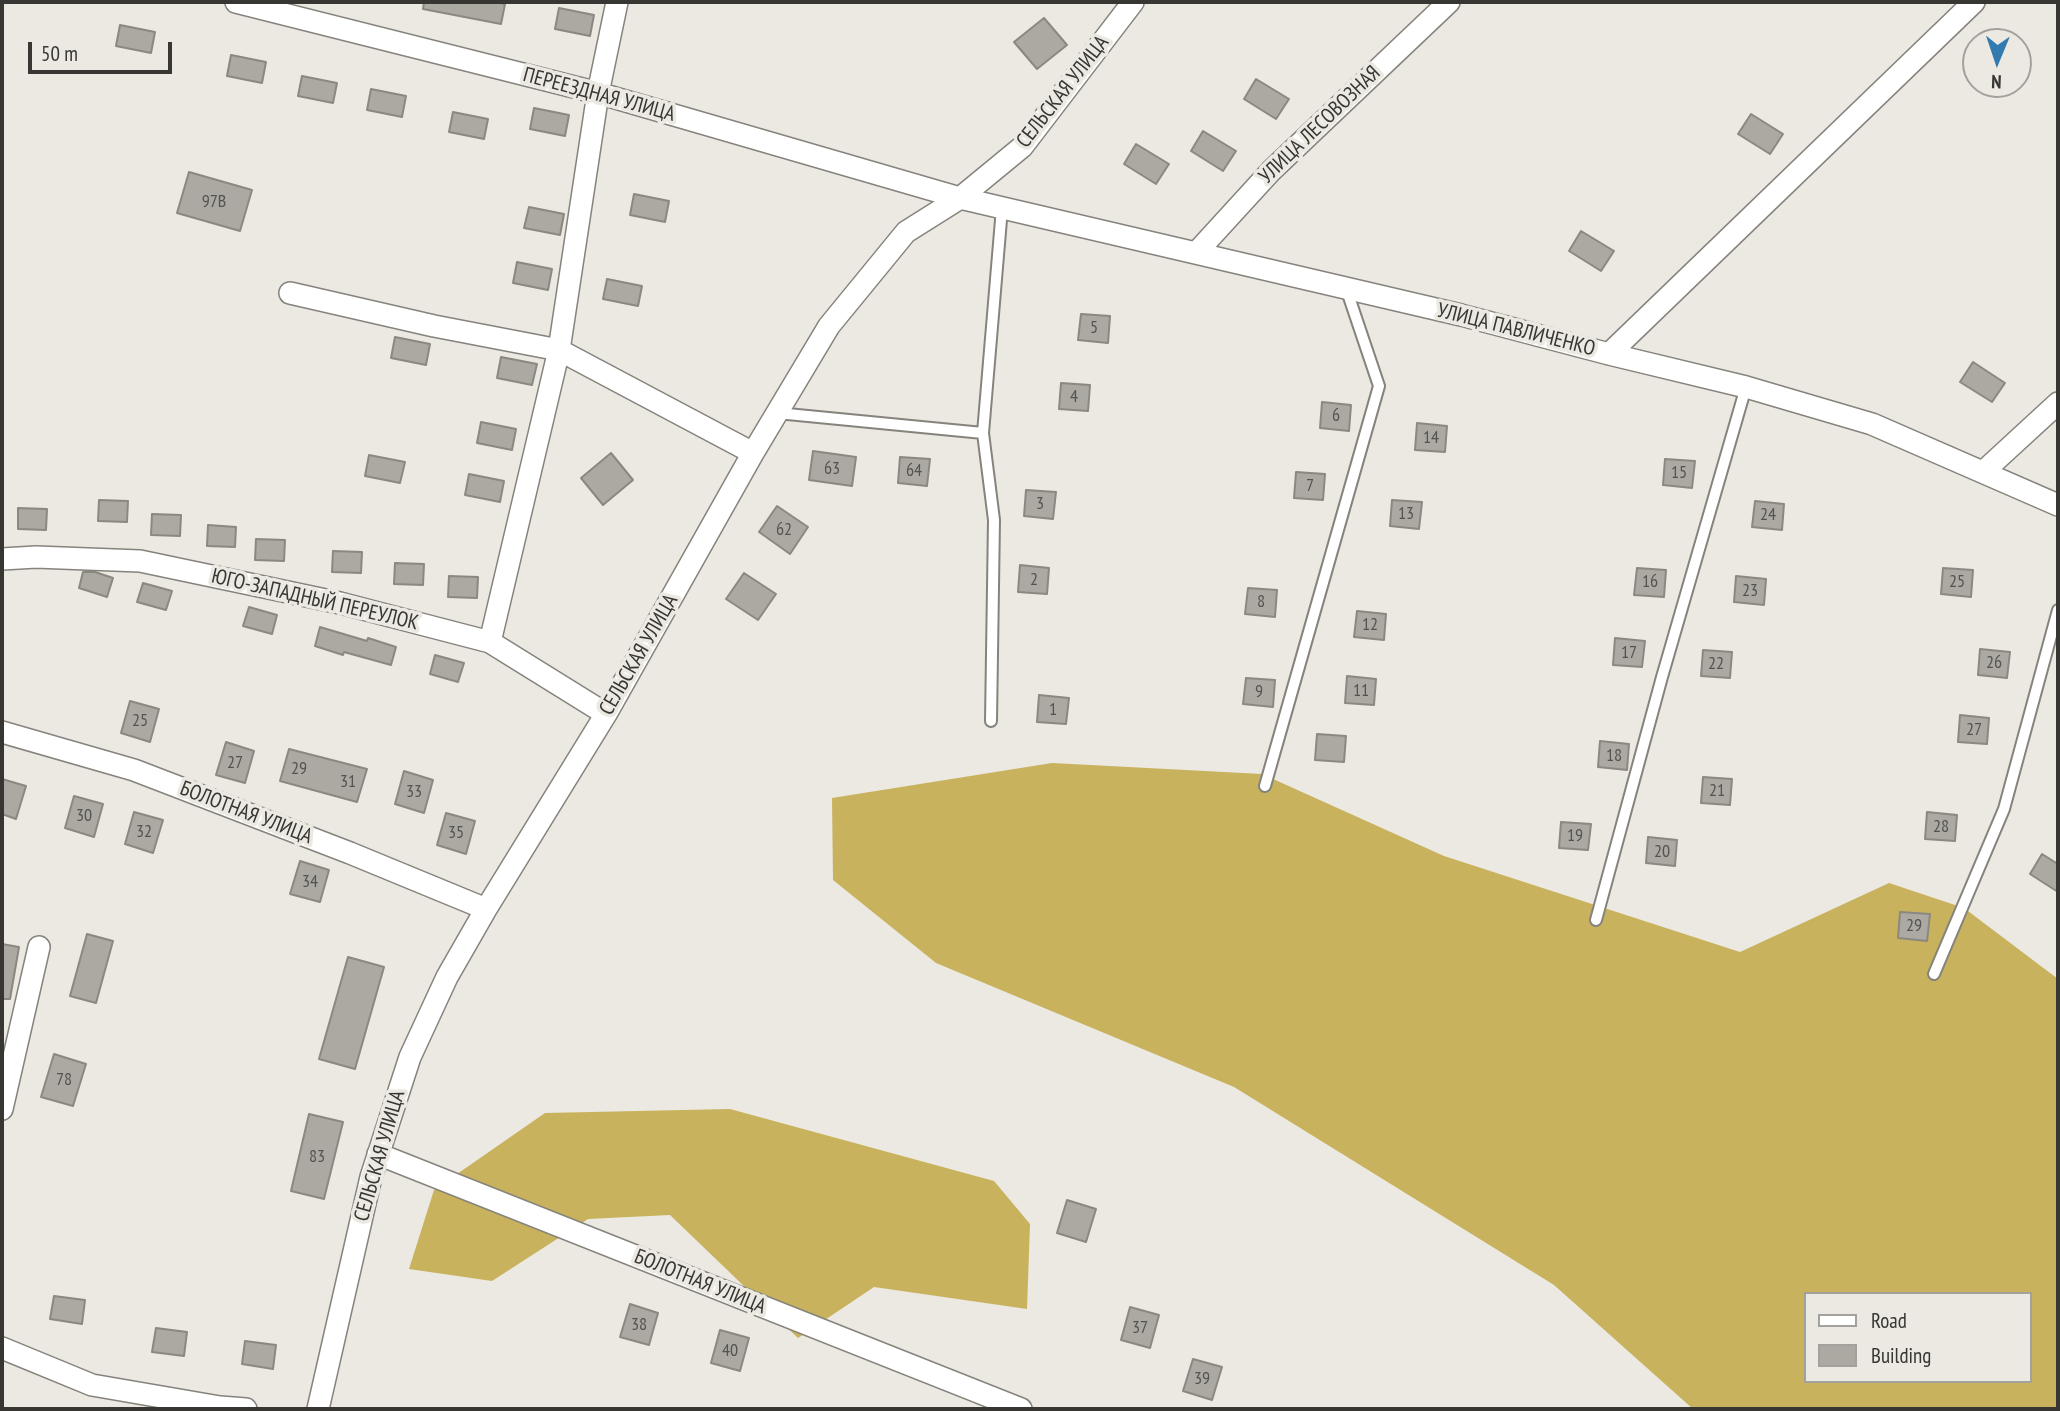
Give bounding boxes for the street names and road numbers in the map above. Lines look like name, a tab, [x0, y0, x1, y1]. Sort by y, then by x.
street label: СЕЛЬСКАЯ УЛИЦА	[1011, 31, 1115, 153]
street label: УЛИЦА ЛЕСОВОЗНАЯ	[1254, 61, 1386, 189]
street label: ПЕРЕЕЗДНАЯ УЛИЦА	[520, 63, 678, 127]
street label: УЛИЦА ПАВЛИЧЕНКО	[1434, 298, 1598, 362]
street label: ЮГО-ЗАПАДНЫЙ ПЕРЕУЛОК	[209, 564, 421, 636]
street label: СЕЛЬСКАЯ УЛИЦА	[594, 590, 684, 720]
street label: БОЛОТНАЯ УЛИЦА	[176, 776, 316, 850]
street label: СЕЛЬСКАЯ УЛИЦА	[349, 1088, 411, 1224]
street label: БОЛОТНАЯ УЛИЦА	[631, 1244, 769, 1320]

